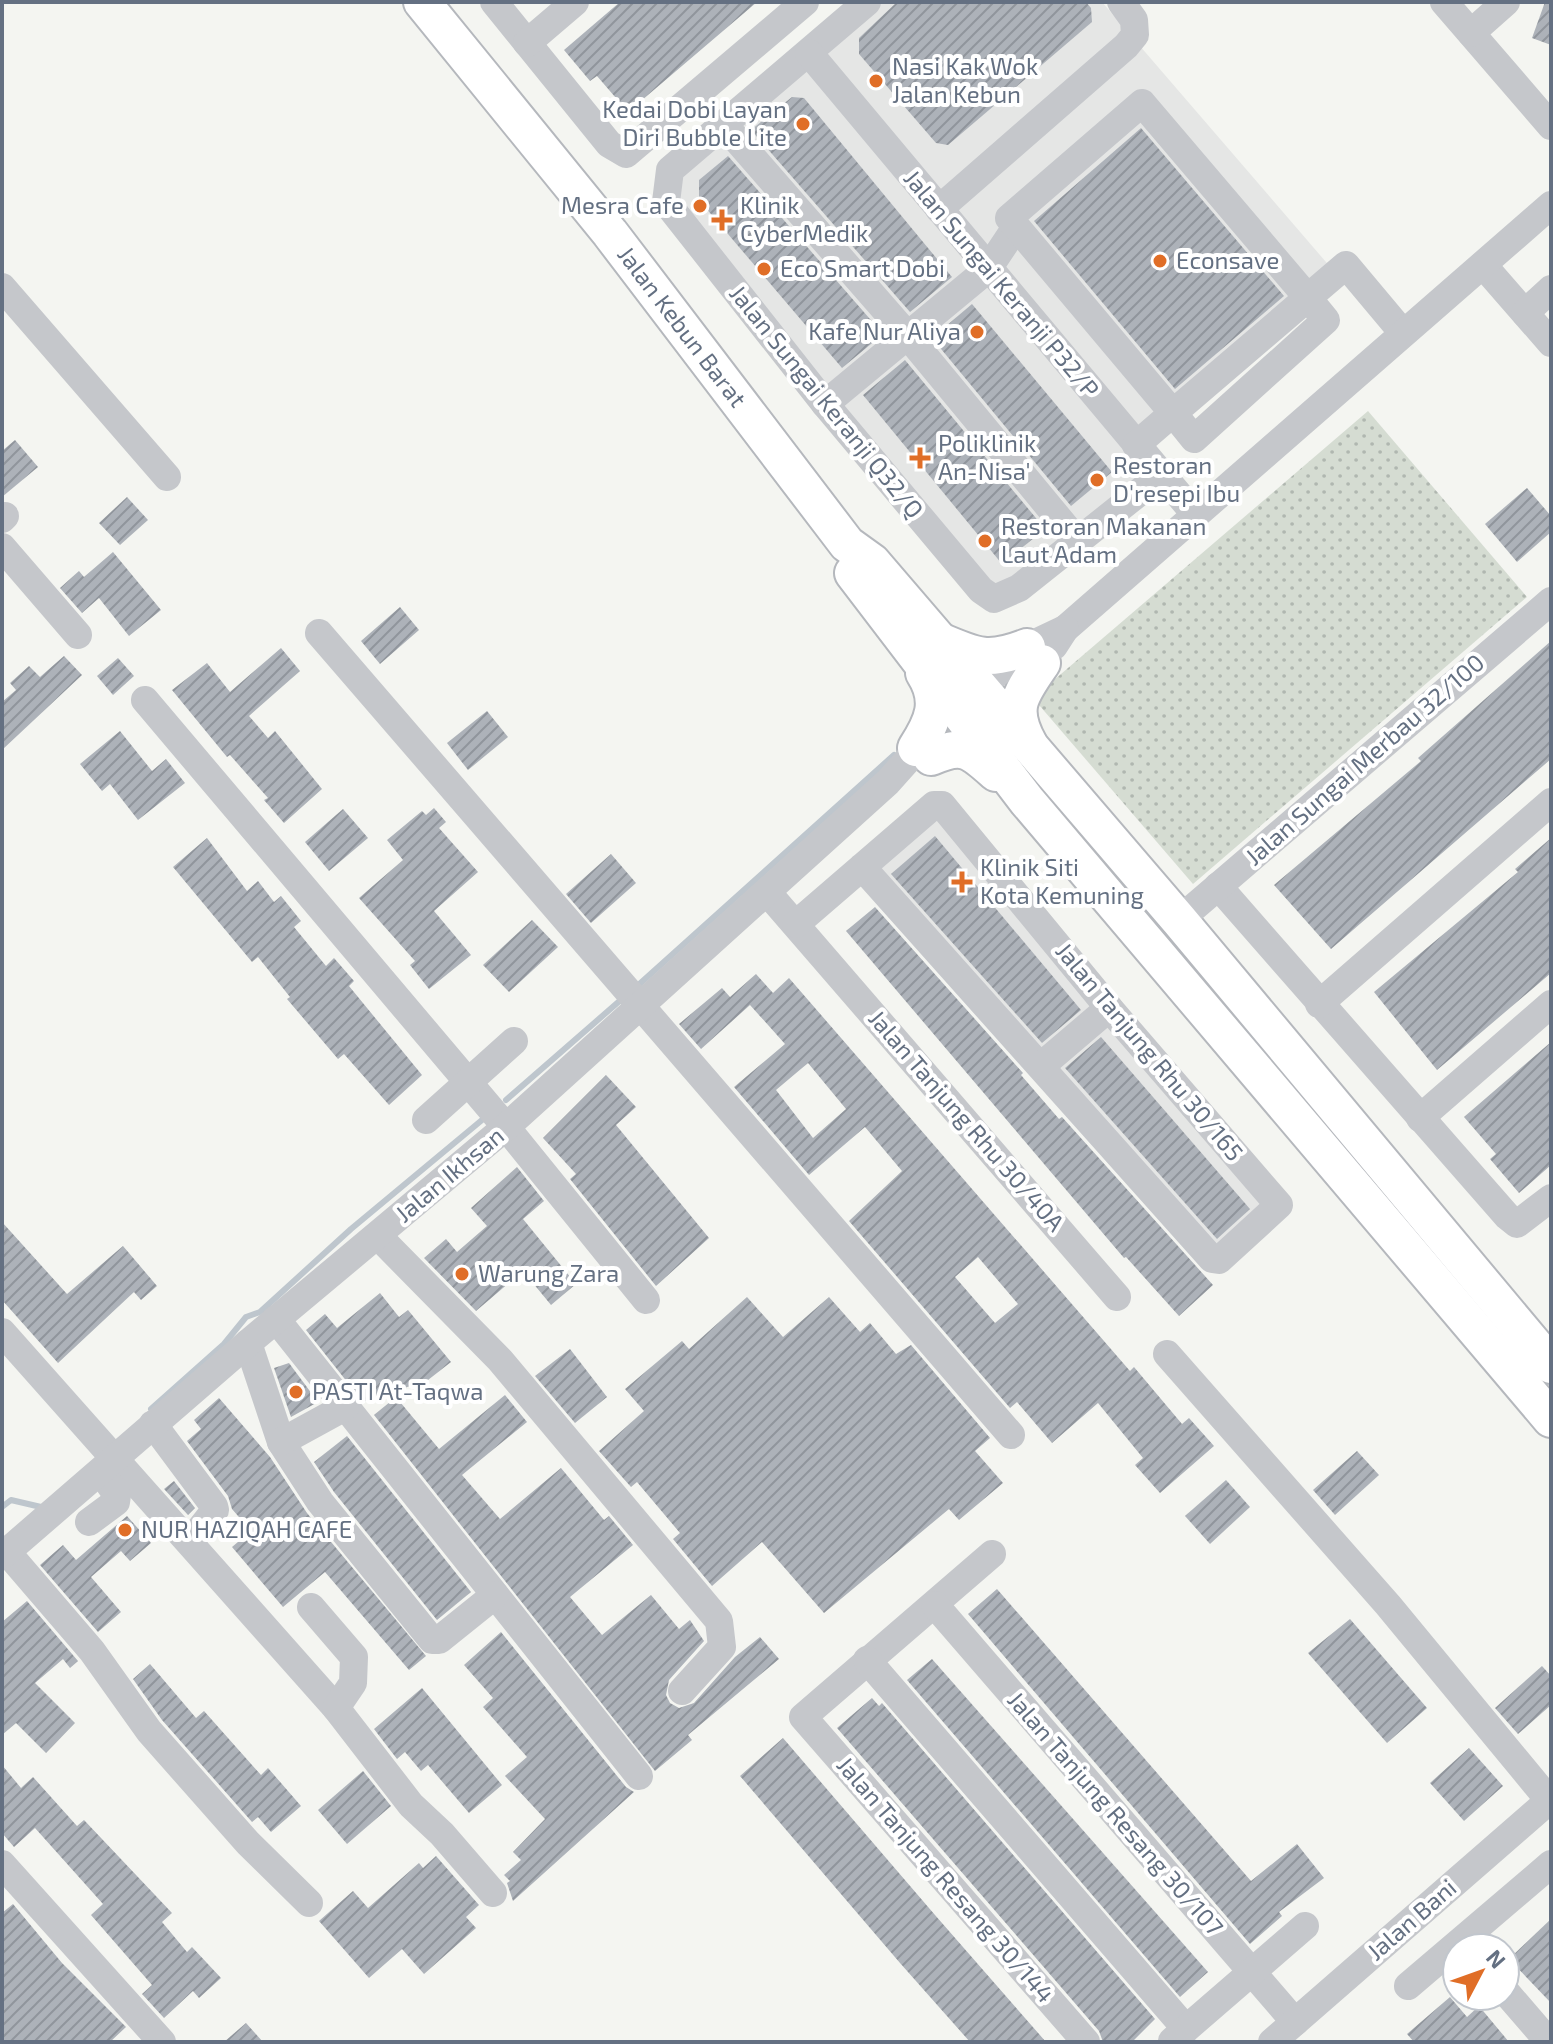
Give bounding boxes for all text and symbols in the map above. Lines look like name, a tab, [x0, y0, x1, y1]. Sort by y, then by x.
place label: Nasi Kak Wok Jalan Kebun	[892, 51, 1038, 108]
marker: Nasi Kak Wok Jalan Kebun	[867, 72, 885, 90]
place label: Kedai Dobi Layan Diri Bubble Lite	[602, 94, 787, 151]
marker: Kedai Dobi Layan Diri Bubble Lite	[794, 115, 812, 133]
street label: Jalan Sungai Keranji P32/P	[898, 163, 1106, 403]
place label: Mesra Cafe	[561, 190, 684, 219]
place label: Klinik CyberMedik	[740, 190, 868, 247]
marker: Mesra Cafe	[691, 197, 709, 215]
marker: Klinik CyberMedik	[711, 209, 733, 231]
street label: Jalan Kebun Barat	[612, 240, 753, 412]
place label: Econsave	[1176, 245, 1279, 274]
marker: Econsave	[1151, 252, 1169, 270]
place label: Eco Smart Dobi	[780, 253, 945, 282]
marker: Eco Smart Dobi	[755, 260, 773, 278]
street label: Jalan Sungai Keranji Q32/Q	[724, 279, 930, 523]
place label: Kafe Nur Aliya	[808, 316, 961, 345]
marker: Kafe Nur Aliya	[968, 323, 986, 341]
place label: Poliklinik An-Nisa'	[938, 428, 1036, 485]
marker: Poliklinik An-Nisa'	[909, 447, 931, 469]
place label: Restoran D'resepi Ibu	[1113, 450, 1240, 507]
marker: Restoran D'resepi Ibu	[1088, 471, 1106, 489]
place label: Restoran Makanan Laut Adam	[1001, 511, 1206, 568]
marker: Restoran Makanan Laut Adam	[976, 532, 994, 550]
street label: Jalan Sungai Merbau 32/100	[1239, 647, 1489, 871]
place label: Klinik Siti Kota Kemuning	[980, 852, 1144, 909]
marker: Klinik Siti Kota Kemuning	[951, 871, 973, 893]
street label: Jalan Tanjung Rhu 30/165	[1050, 936, 1250, 1166]
street label: Jalan Tanjung Rhu 30/40A	[863, 1003, 1071, 1237]
street label: Jalan Ikhsan	[389, 1120, 509, 1228]
place label: Warung Zara	[478, 1258, 619, 1287]
marker: Warung Zara	[453, 1265, 471, 1283]
place label: PASTI At-Taqwa	[312, 1376, 483, 1405]
marker: PASTI At-Taqwa	[287, 1383, 305, 1401]
place label: NUR HAZIQAH CAFE	[141, 1514, 352, 1543]
marker: NUR HAZIQAH CAFE	[116, 1521, 134, 1539]
street label: Jalan Tanjung Resang 30/107	[1002, 1685, 1230, 1941]
street label: Jalan Tanjung Resang 30/144	[831, 1750, 1061, 2008]
street label: Jalan Bani	[1360, 1872, 1462, 1966]
north arrow	[1441, 1932, 1521, 2012]
text: N	[1482, 1944, 1512, 1973]

